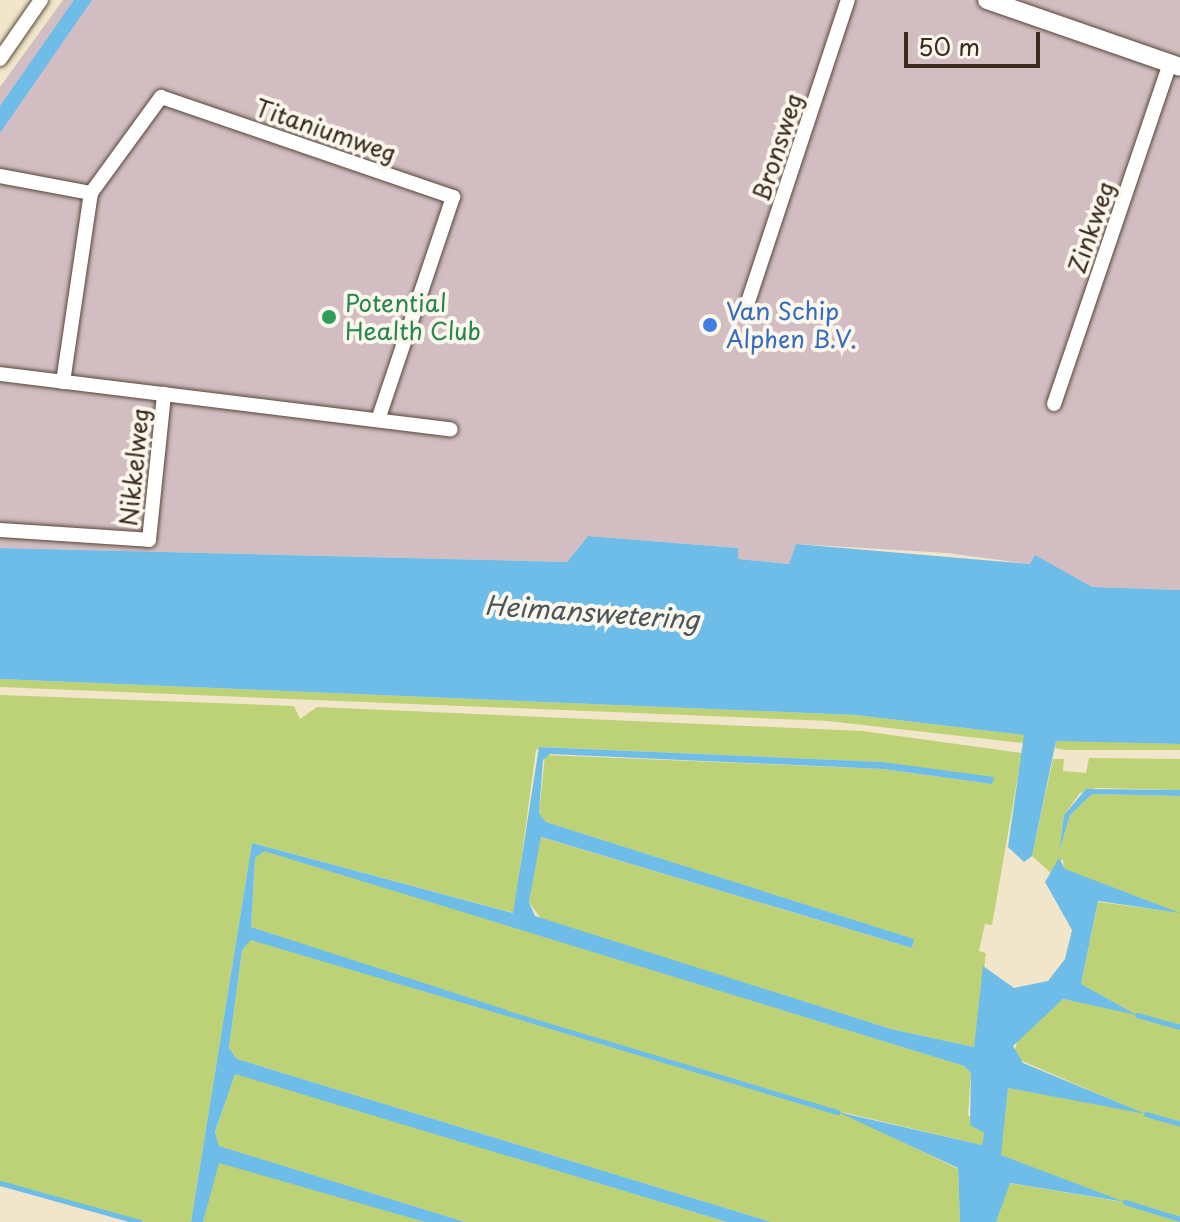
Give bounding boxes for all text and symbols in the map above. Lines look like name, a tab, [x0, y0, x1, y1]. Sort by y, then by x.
scale bar	[908, 16, 1044, 66]
text: 50 m	[918, 28, 980, 64]
street label: Bronsweg	[746, 89, 808, 205]
street label: Titaniumweg	[252, 92, 400, 168]
street label: Zinkweg	[1062, 177, 1120, 277]
place label: Potential Health Club	[345, 289, 482, 345]
place label: Van Schip Alphen B.V.	[726, 297, 858, 353]
marker: Potential Health Club	[320, 308, 338, 326]
marker: Van Schip Alphen B.V.	[701, 316, 719, 334]
street label: Nikkelweg	[113, 406, 155, 528]
water label: Heimanswetering	[484, 589, 700, 635]

